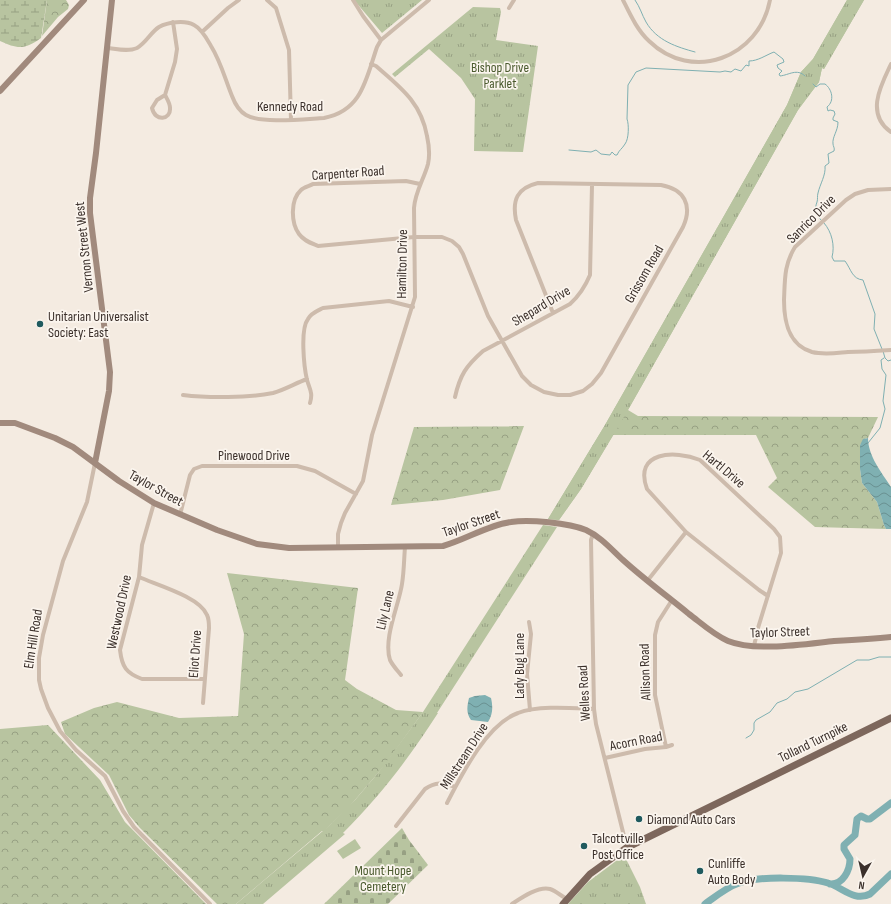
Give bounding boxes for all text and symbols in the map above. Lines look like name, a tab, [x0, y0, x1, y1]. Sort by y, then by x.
park label: Bishop Drive Parklet	[471, 59, 529, 92]
street label: Kennedy Road	[257, 98, 323, 115]
street label: Carpenter Road	[311, 162, 385, 184]
street label: Sanrico Drive	[783, 191, 839, 247]
street label: Vernon Street West	[71, 201, 97, 293]
street label: Hamilton Drive	[393, 229, 411, 299]
street label: Grissom Road	[621, 242, 667, 306]
street label: Shepard Drive	[509, 282, 573, 330]
place label: Unitarian Universalist Society: East	[48, 308, 149, 341]
marker: Unitarian Universalist Society: East	[35, 319, 45, 329]
street label: Hartl Drive	[699, 446, 749, 492]
street label: Pinewood Drive	[218, 447, 290, 464]
street label: Taylor Street	[126, 466, 186, 510]
street label: Taylor Street	[440, 505, 502, 541]
street label: Westwood Drive	[103, 573, 135, 651]
street label: Lily Lane	[372, 588, 398, 632]
street label: Elm Hill Road	[20, 608, 46, 670]
street label: Taylor Street	[750, 622, 810, 642]
street label: Eliot Drive	[185, 629, 205, 679]
street label: Lady Bug Lane	[511, 633, 528, 699]
street label: Allison Road	[636, 643, 655, 702]
street label: Welles Road	[574, 664, 594, 721]
street label: Tolland Turnpike	[776, 718, 850, 766]
street label: Millstream Drive	[436, 720, 492, 792]
street label: Acorn Road	[607, 728, 664, 755]
place label: Diamond Auto Cars	[647, 811, 736, 828]
marker: Diamond Auto Cars	[634, 814, 644, 824]
place label: Talcottville Post Office	[592, 830, 644, 863]
marker: Talcottville Post Office	[579, 841, 589, 851]
place label: Cunliffe Auto Body	[707, 855, 756, 888]
north arrow	[843, 856, 883, 896]
park label: Mount Hope Cemetery	[355, 862, 411, 895]
marker: Cunliffe Auto Body	[695, 866, 705, 876]
text: N	[858, 879, 865, 892]

